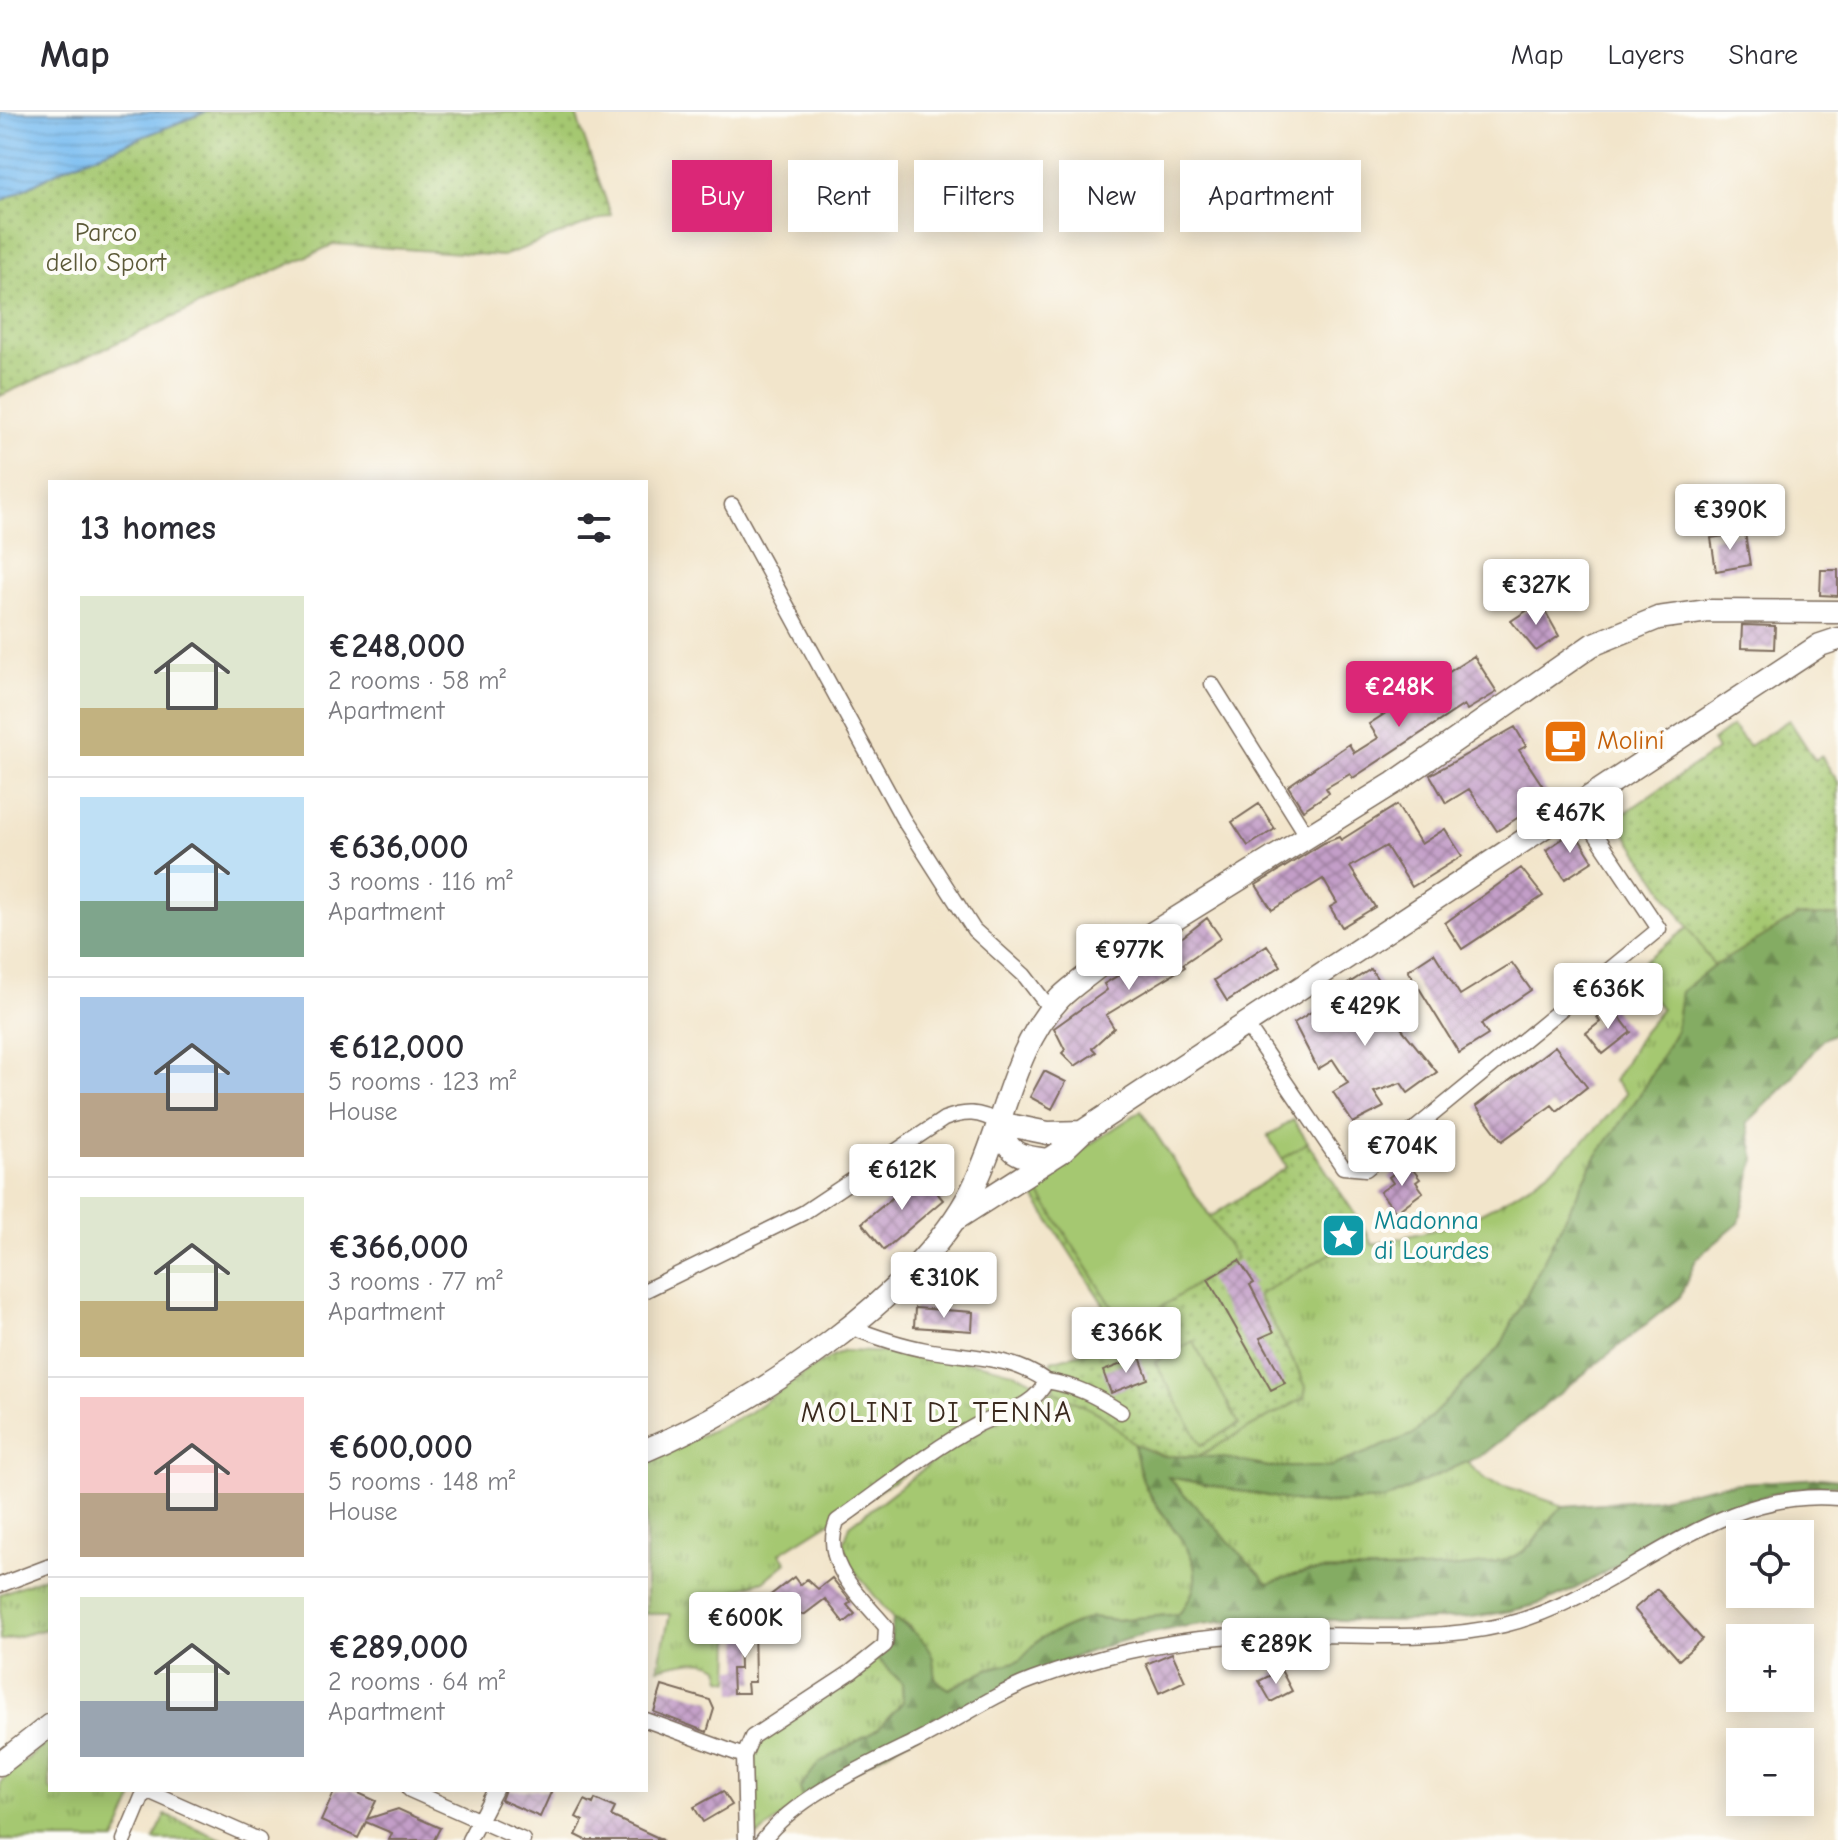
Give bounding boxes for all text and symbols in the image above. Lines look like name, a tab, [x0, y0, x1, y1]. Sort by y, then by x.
text: Map	[40, 33, 110, 77]
text: Map	[1511, 39, 1564, 71]
text: Layers	[1608, 39, 1684, 71]
text: Share	[1728, 39, 1798, 71]
chip: Buy	[672, 160, 772, 232]
chip: Rent	[788, 160, 898, 232]
chip: Filters	[914, 160, 1043, 232]
chip: New	[1059, 160, 1164, 232]
chip: Apartment	[1180, 160, 1361, 232]
park label: Parco dello Sport	[46, 218, 168, 278]
pin: €390K	[1674, 484, 1786, 552]
text: €390K	[1693, 495, 1767, 525]
icon: filters	[572, 506, 616, 550]
text: 13 homes	[80, 508, 216, 548]
pin: €327K	[1480, 559, 1592, 627]
text: €327K	[1501, 570, 1571, 600]
text: €248,000	[328, 626, 466, 666]
icon: home	[144, 628, 240, 724]
pin: €248K	[1343, 661, 1455, 729]
text: 2 rooms · 58 m²	[328, 666, 506, 696]
text: €248K	[1364, 672, 1434, 702]
text: Apartment	[328, 696, 444, 726]
cafe icon: Molini	[1542, 717, 1590, 765]
place label: Molini	[1597, 726, 1664, 756]
pin: €467K	[1514, 787, 1626, 855]
text: €467K	[1535, 798, 1605, 828]
text: €636,000	[328, 827, 469, 867]
icon: home	[144, 829, 240, 925]
text: 3 rooms · 116 m²	[328, 867, 513, 897]
text: Apartment	[328, 897, 444, 927]
pin: €977K	[1073, 924, 1185, 992]
text: €977K	[1094, 935, 1164, 965]
pin: €636K	[1552, 963, 1664, 1031]
text: €636K	[1572, 974, 1644, 1004]
pin: €429K	[1309, 980, 1421, 1048]
text: €429K	[1329, 991, 1401, 1021]
text: €612,000	[328, 1027, 464, 1067]
icon: home	[144, 1029, 240, 1125]
text: 5 rooms · 123 m²	[328, 1067, 516, 1097]
text: House	[328, 1097, 398, 1127]
pin: €704K	[1346, 1120, 1458, 1188]
text: €704K	[1366, 1131, 1438, 1161]
pin: €612K	[846, 1144, 958, 1212]
text: €612K	[867, 1155, 937, 1185]
place label: Madonna di Lourdes	[1374, 1206, 1489, 1266]
place icon: Madonna di Lourdes	[1319, 1212, 1367, 1260]
text: €366,000	[328, 1227, 469, 1267]
icon: home	[144, 1229, 240, 1325]
pin: €310K	[888, 1252, 1000, 1320]
text: €310K	[909, 1263, 979, 1293]
text: 3 rooms · 77 m²	[328, 1267, 503, 1297]
text: Apartment	[328, 1297, 444, 1327]
pin: €366K	[1070, 1307, 1182, 1375]
text: €366K	[1090, 1318, 1162, 1348]
district label: MOLINI DI TENNA	[800, 1395, 1074, 1430]
text: €600,000	[328, 1427, 473, 1467]
icon: home	[144, 1429, 240, 1525]
text: 5 rooms · 148 m²	[328, 1467, 515, 1497]
text: House	[328, 1497, 398, 1527]
map controls	[1726, 1520, 1814, 1816]
button: locate	[1726, 1520, 1814, 1608]
pin: €600K	[689, 1592, 801, 1660]
text: €600K	[707, 1603, 783, 1633]
pin: €289K	[1220, 1618, 1332, 1686]
button: +	[1726, 1624, 1814, 1712]
text: €289,000	[328, 1627, 468, 1667]
icon: home	[144, 1629, 240, 1725]
text: €289K	[1240, 1629, 1312, 1659]
text: 2 rooms · 64 m²	[328, 1667, 505, 1697]
text: Apartment	[328, 1697, 444, 1727]
button: −	[1726, 1728, 1814, 1816]

